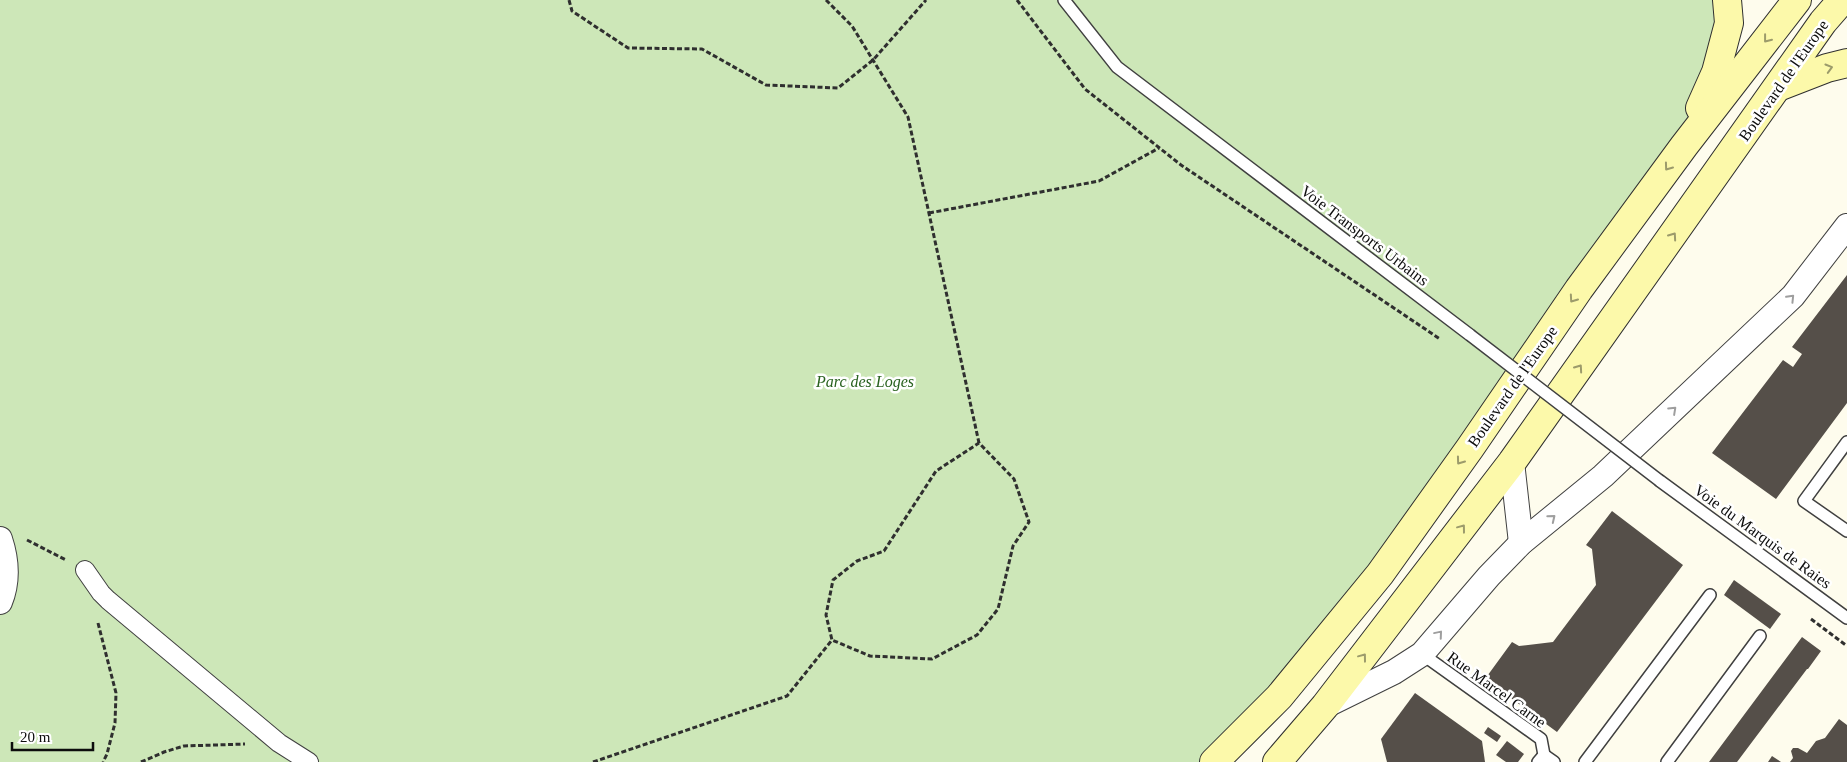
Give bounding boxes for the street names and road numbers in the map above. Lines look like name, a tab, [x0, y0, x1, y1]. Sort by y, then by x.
street label: Boulevard de l'Europe	[1735, 17, 1832, 144]
street label: Voie Transports Urbains	[1297, 182, 1432, 290]
street label: Boulevard de l'Europe	[1464, 323, 1561, 450]
street label: Voie du Marquis de Raies	[1690, 481, 1834, 593]
street label: Rue Marcel Carne	[1444, 648, 1549, 731]

